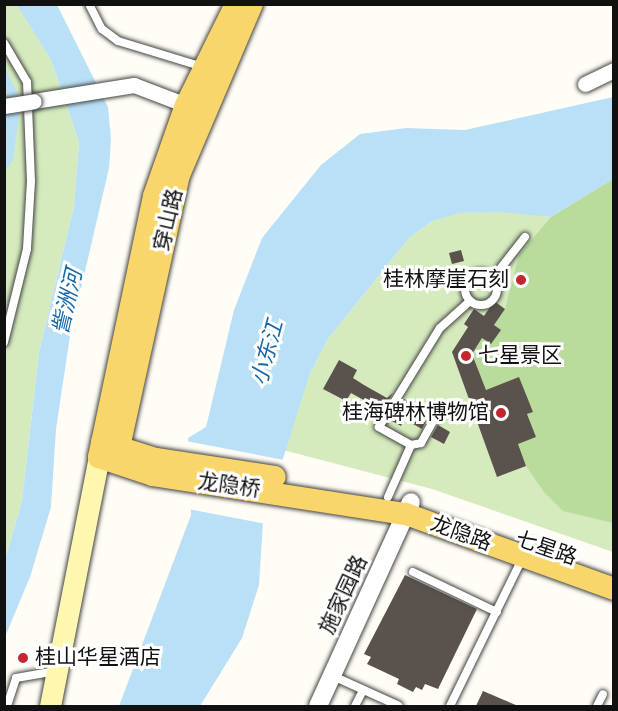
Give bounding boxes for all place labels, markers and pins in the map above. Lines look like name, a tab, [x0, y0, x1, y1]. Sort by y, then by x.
place label: 桂林摩崖石刻	[383, 267, 509, 293]
marker: 桂林摩崖石刻	[514, 273, 528, 287]
place label: 七星景区	[478, 343, 562, 369]
marker: 七星景区	[459, 349, 473, 363]
place label: 桂海碑林博物馆	[342, 400, 489, 426]
marker: 桂海碑林博物馆	[494, 406, 508, 420]
place label: 桂山华星酒店	[35, 645, 161, 671]
marker: 桂山华星酒店	[16, 651, 30, 665]

